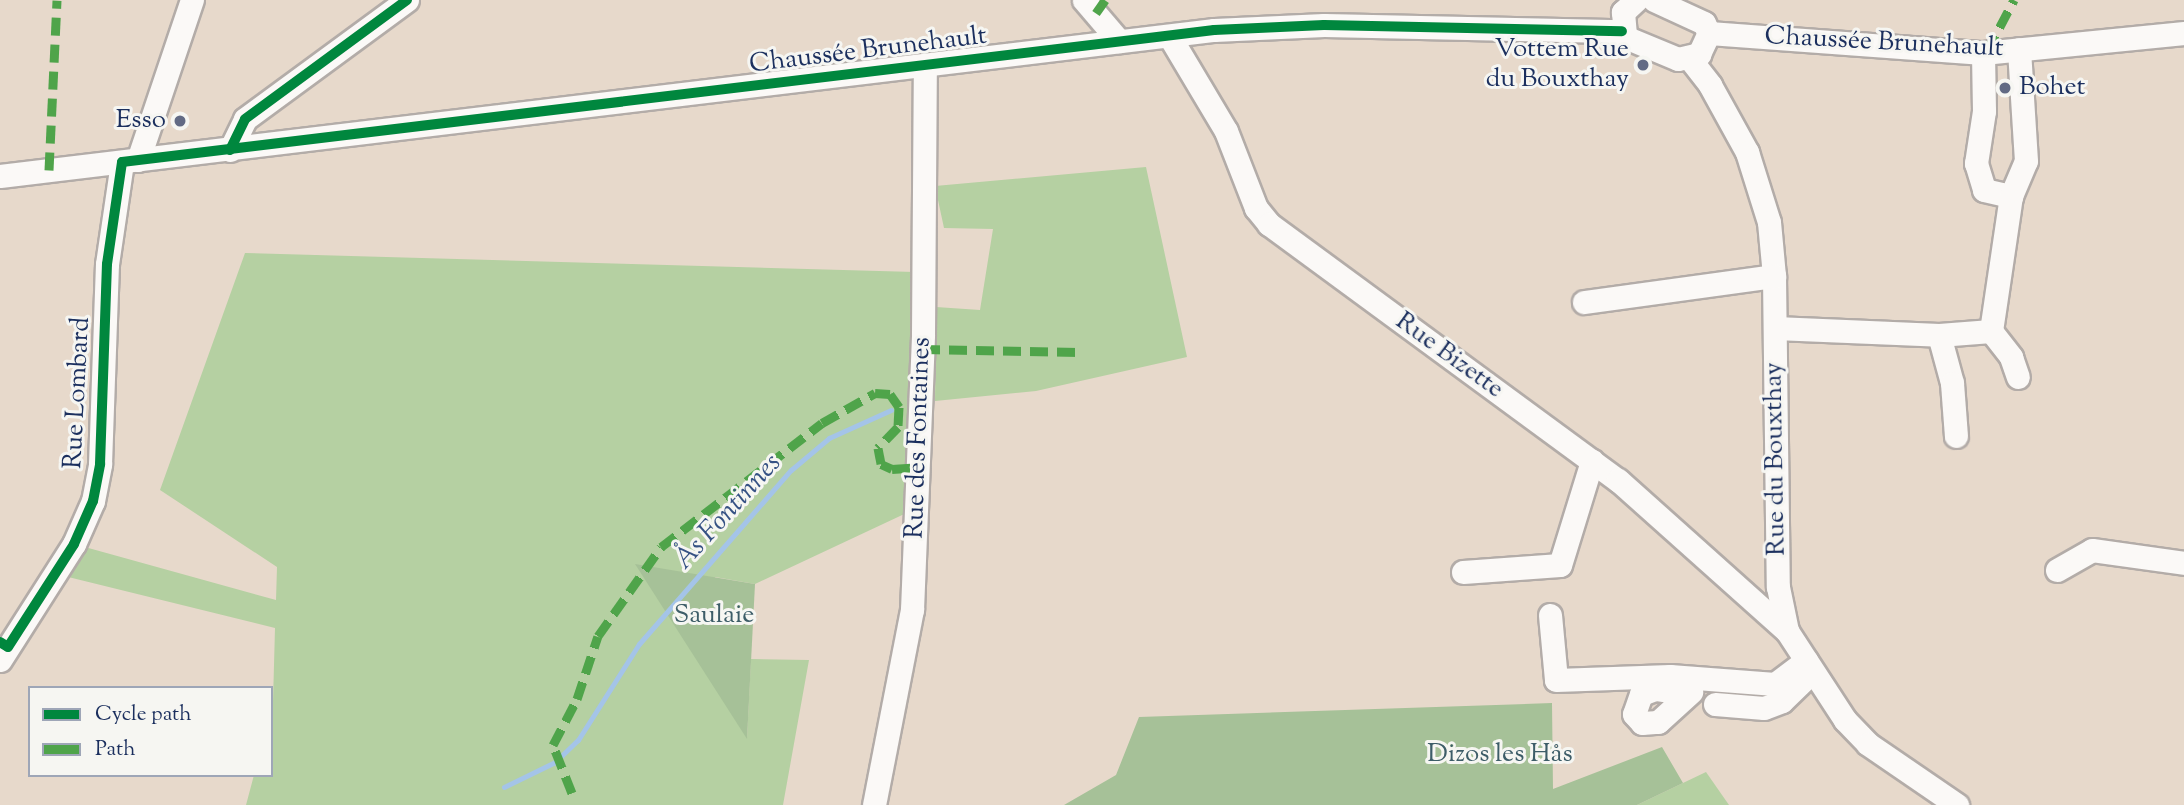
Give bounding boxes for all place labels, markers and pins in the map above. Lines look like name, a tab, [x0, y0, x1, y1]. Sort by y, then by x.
place label: Vottem Rue du Bouxthay	[1486, 34, 1629, 96]
marker: Vottem Rue du Bouxthay	[1635, 57, 1651, 73]
place label: Bohet	[2019, 72, 2085, 104]
marker: Bohet	[1997, 80, 2013, 96]
place label: Esso	[116, 105, 166, 137]
marker: Esso	[172, 113, 188, 129]

